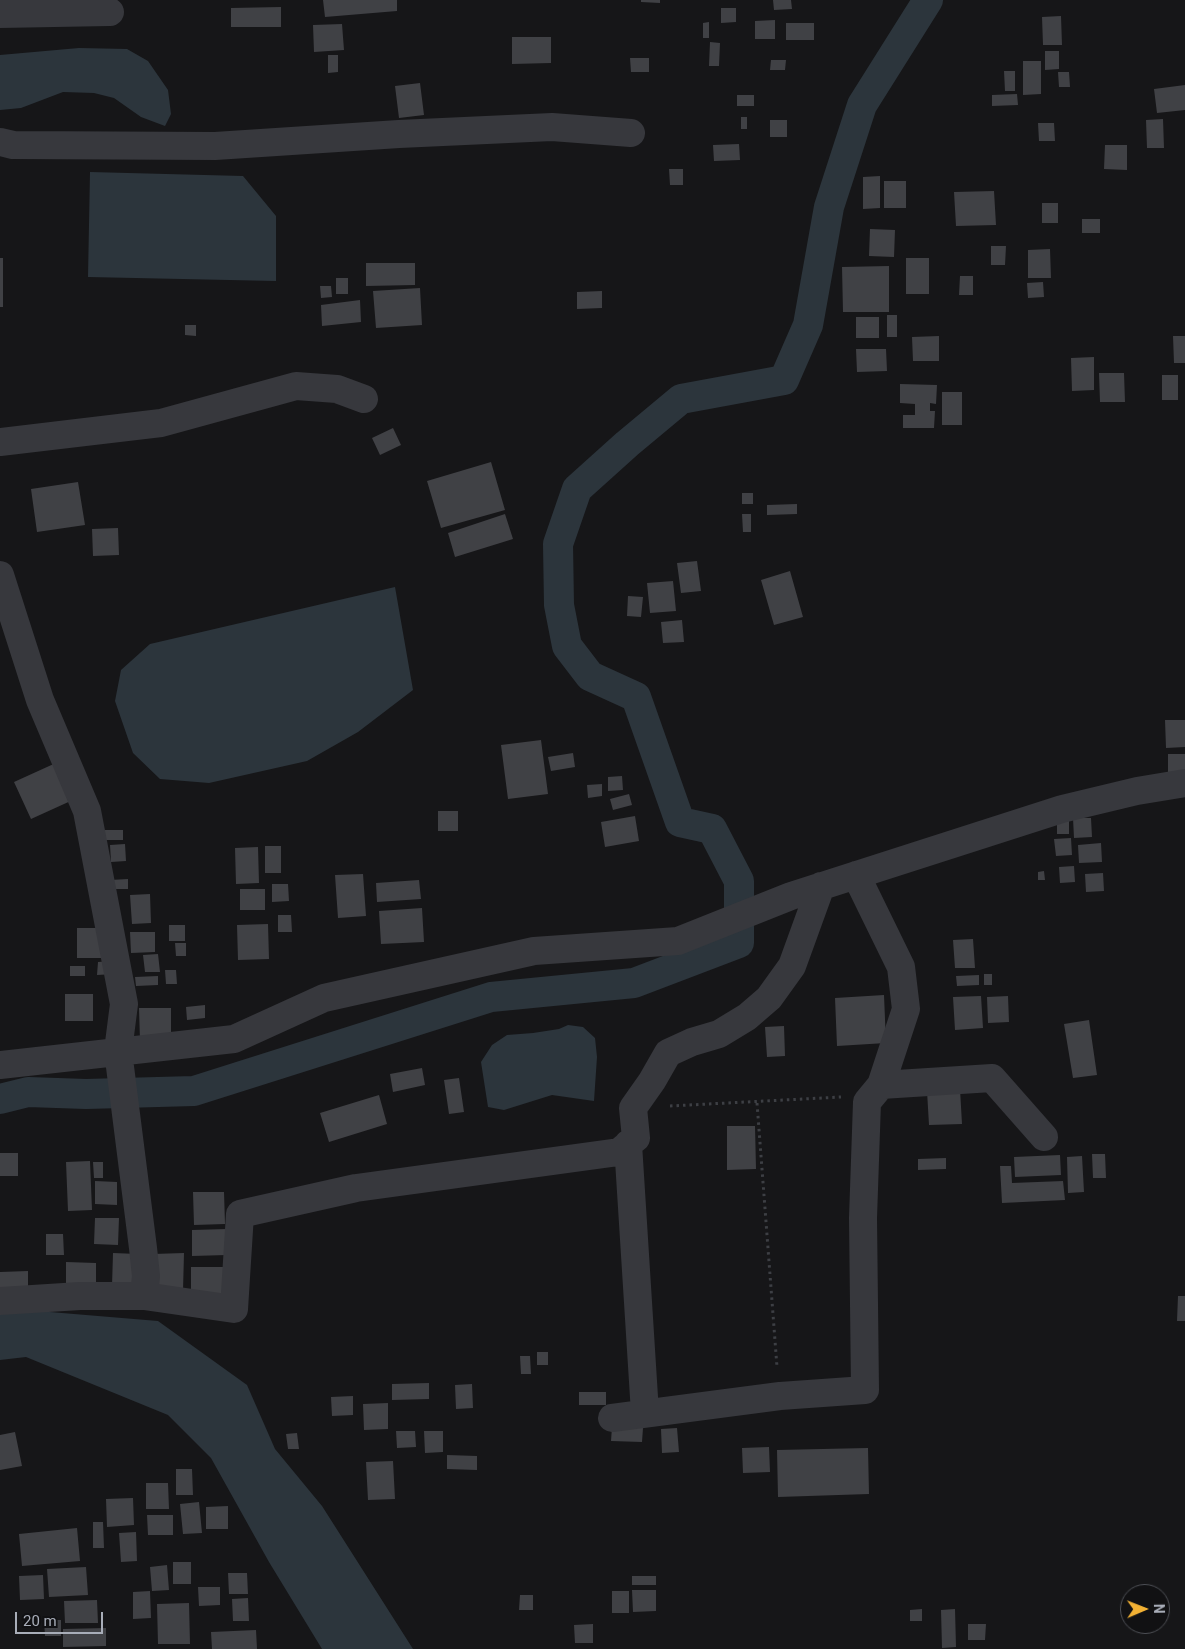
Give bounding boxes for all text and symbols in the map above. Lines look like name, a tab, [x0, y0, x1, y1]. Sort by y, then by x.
north arrow	[1120, 1584, 1170, 1634]
scale bar	[18, 1602, 105, 1634]
text: N	[1151, 1604, 1167, 1614]
text: 20 m	[23, 1612, 57, 1630]

